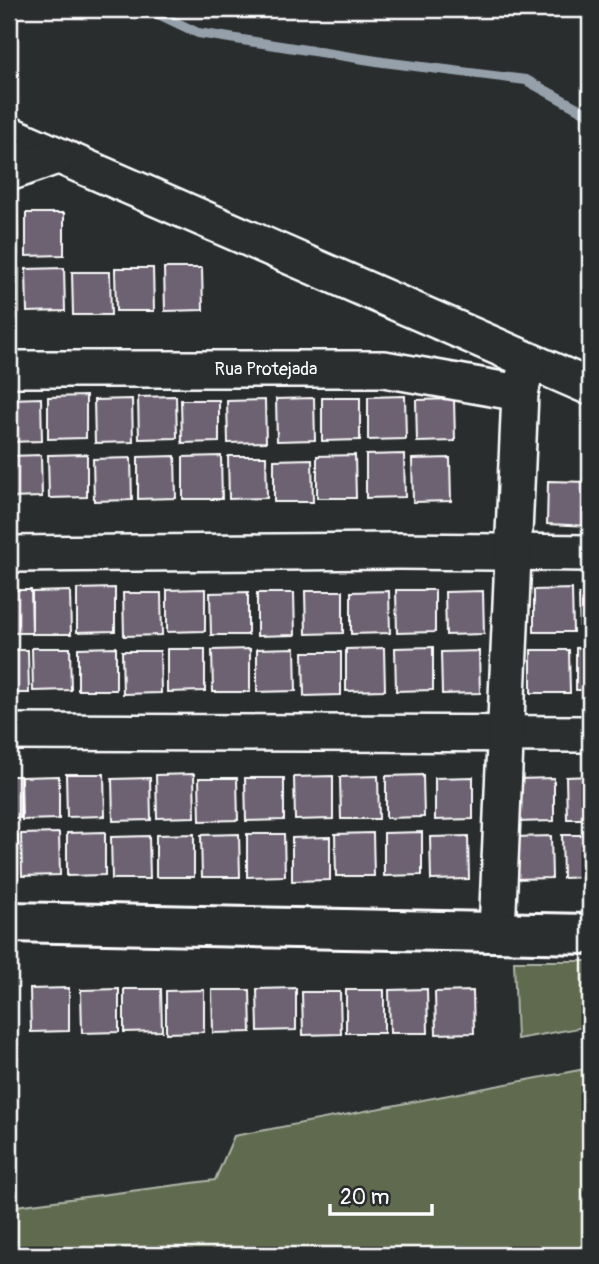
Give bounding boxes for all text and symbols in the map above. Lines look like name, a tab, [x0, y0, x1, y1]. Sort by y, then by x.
street label: Rua Protejada	[215, 358, 317, 381]
scale bar	[330, 1173, 431, 1217]
text: 20 m	[340, 1184, 389, 1211]

